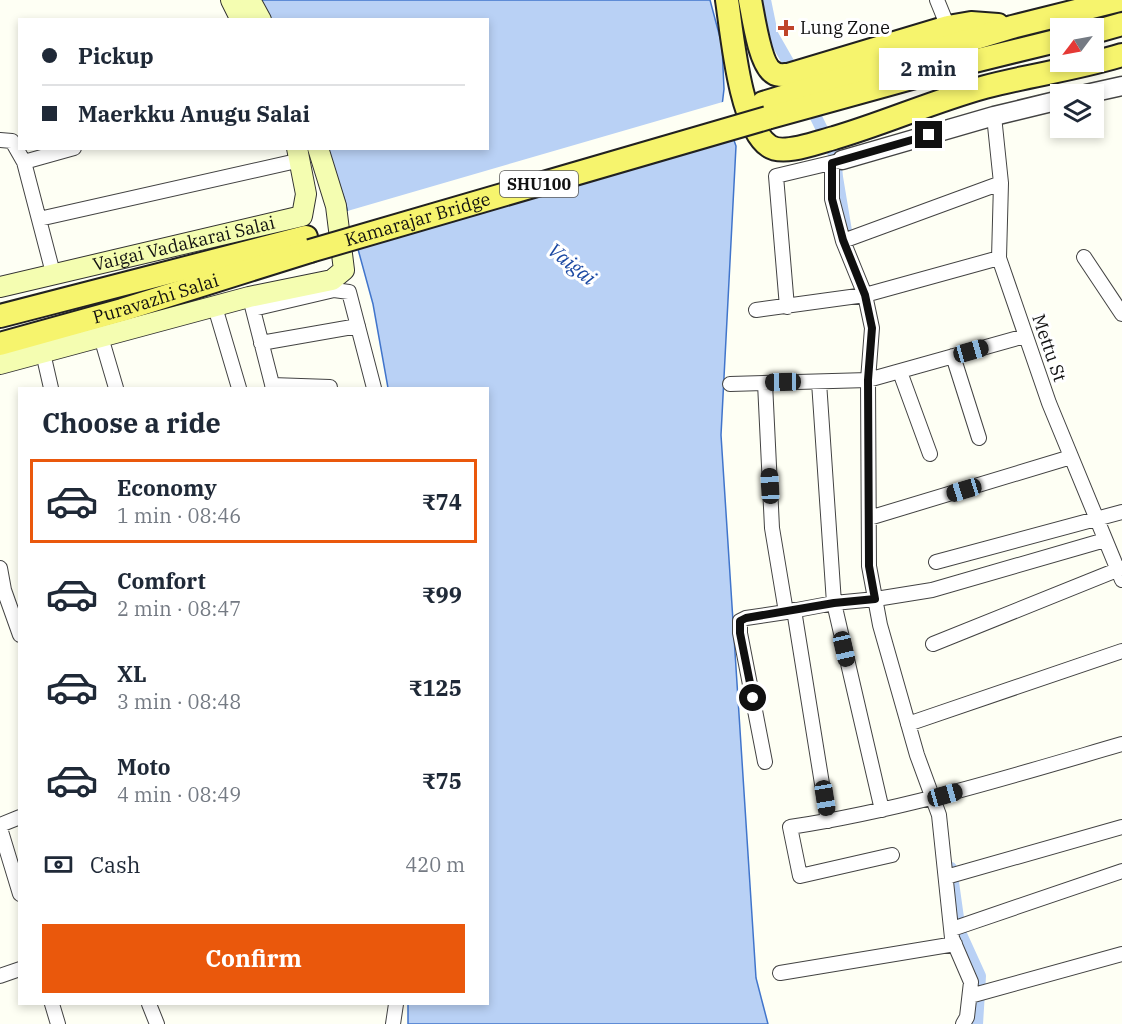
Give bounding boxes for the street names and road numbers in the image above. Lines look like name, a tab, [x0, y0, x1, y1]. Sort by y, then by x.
road number: SHU100	[500, 171, 578, 197]
street label: Kamarajar Bridge	[342, 187, 493, 251]
street label: Vaigai Vadakarai Salai	[90, 211, 278, 276]
street label: Puravazhi Salai	[90, 268, 222, 329]
street label: Mettu St	[1027, 311, 1072, 385]

